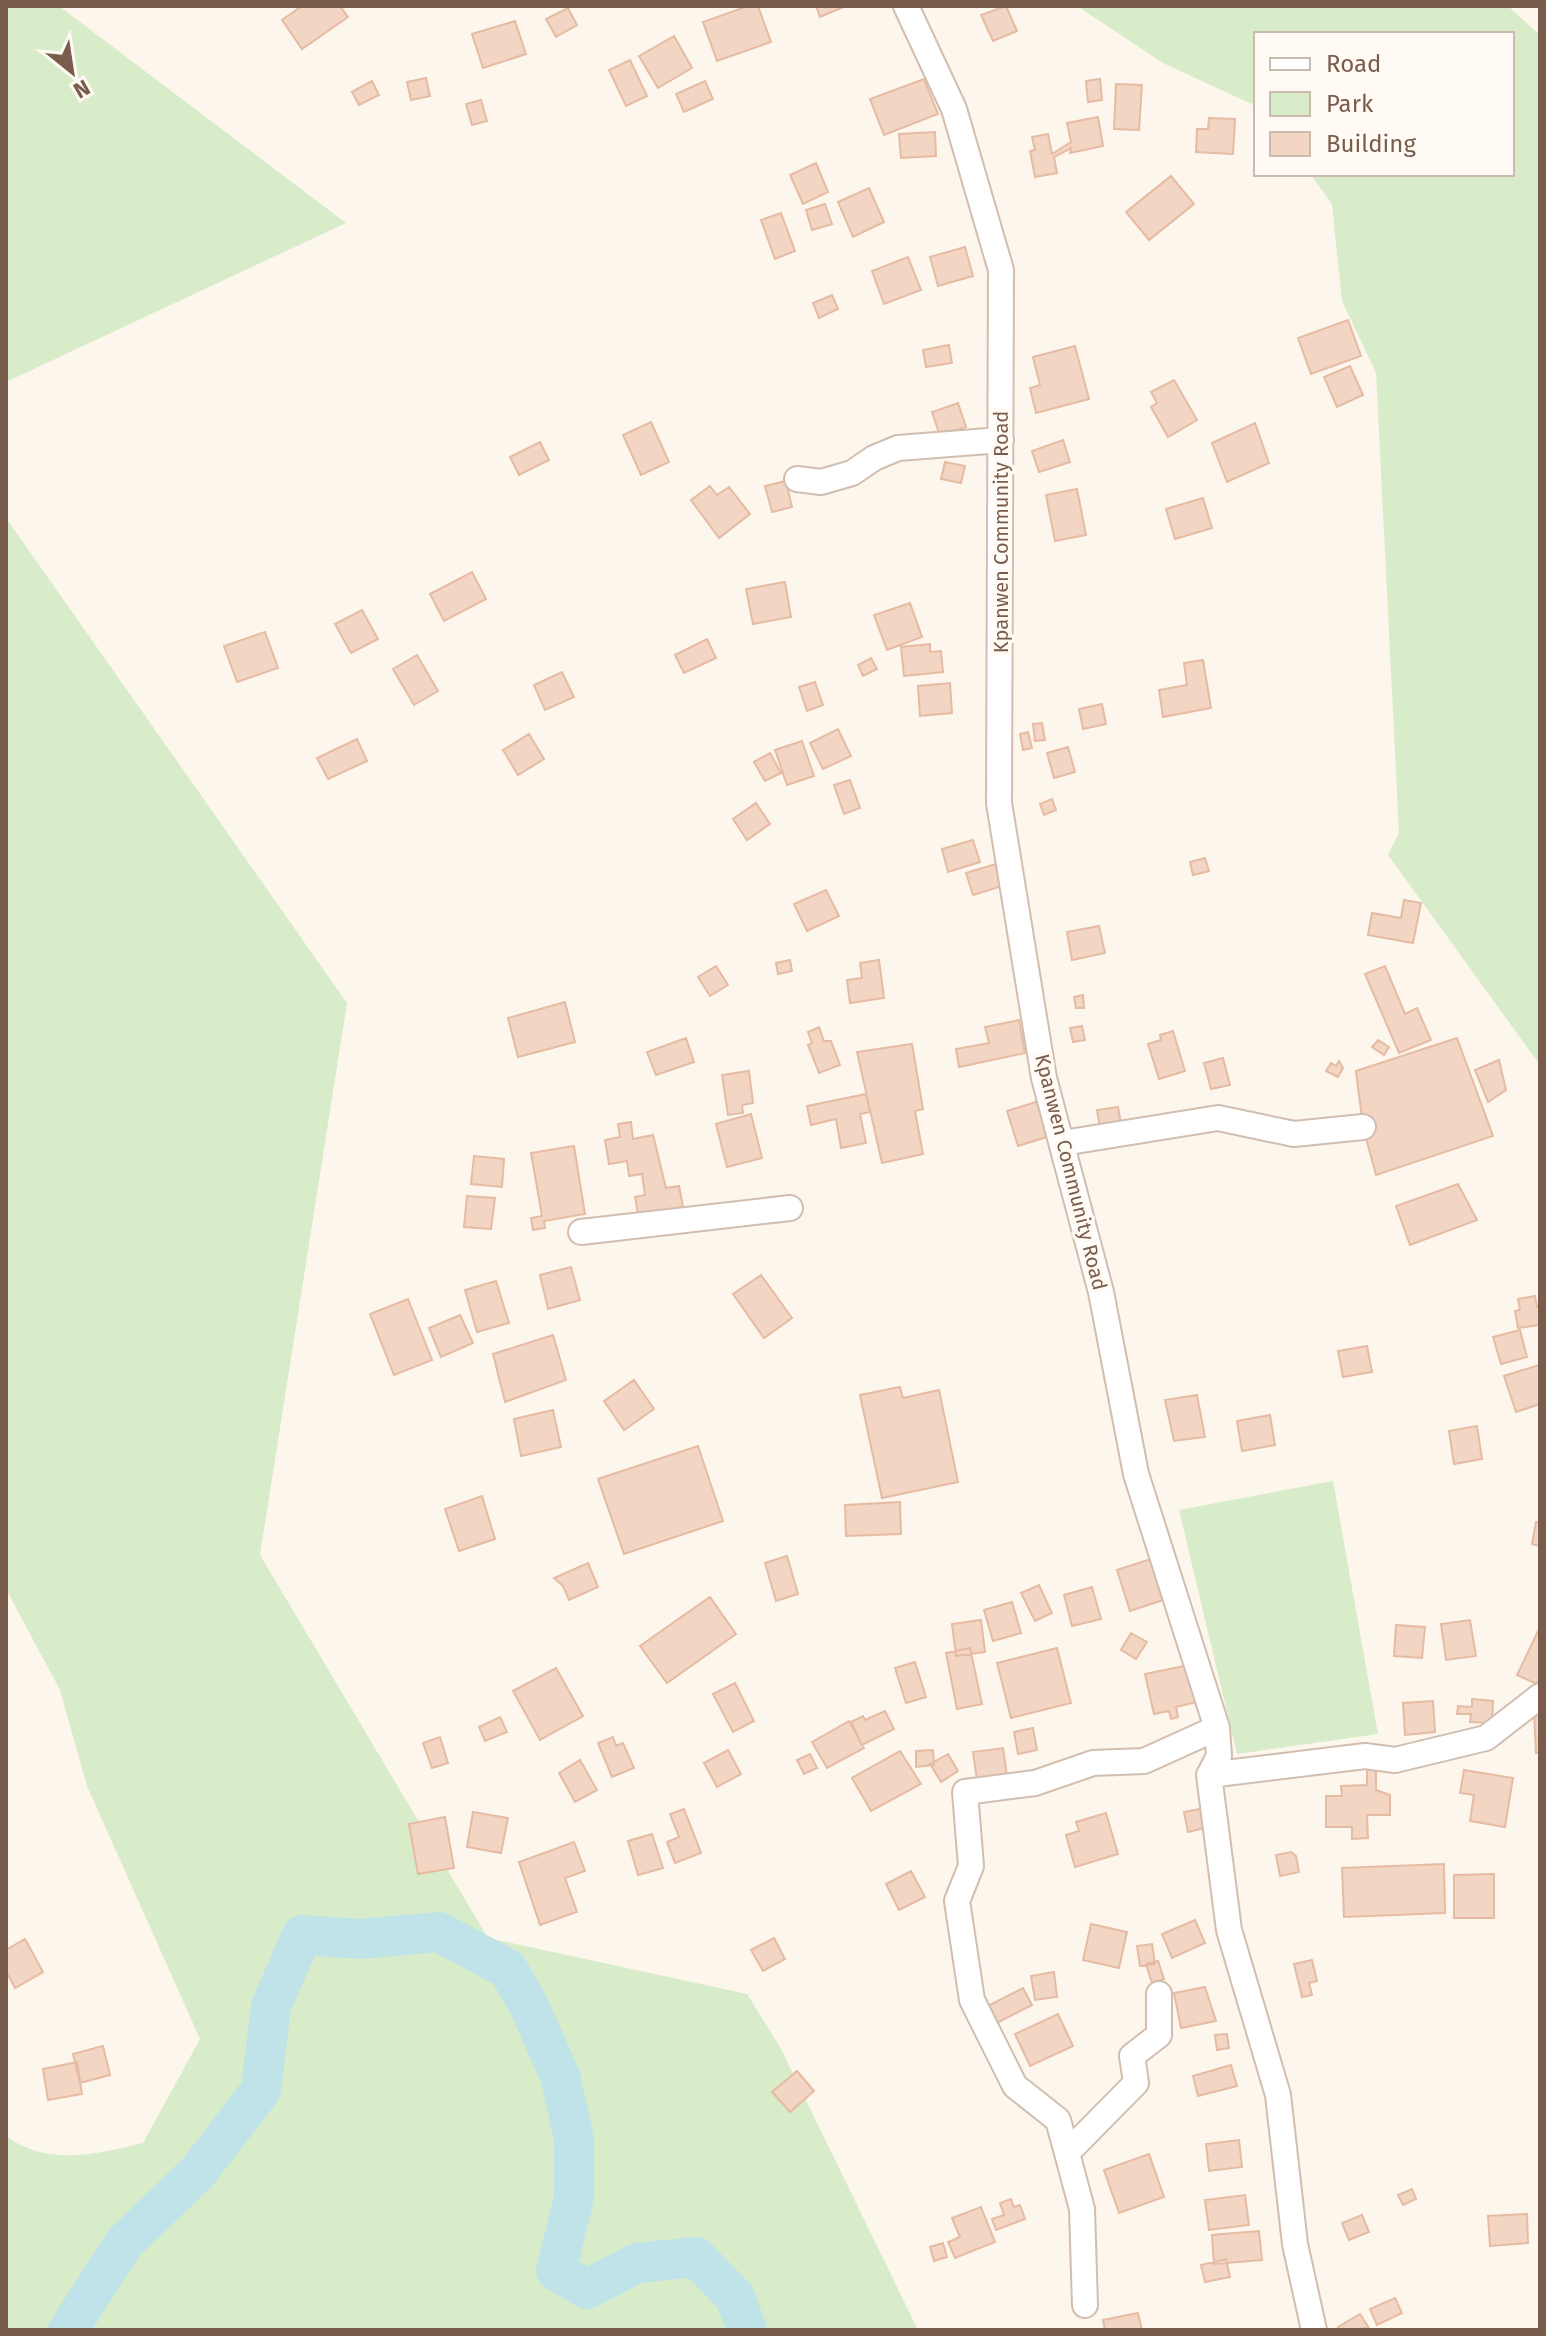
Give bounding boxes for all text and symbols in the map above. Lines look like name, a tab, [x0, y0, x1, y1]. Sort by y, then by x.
north arrow	[32, 32, 112, 112]
legend	[1254, 32, 1514, 176]
text: Road	[1326, 50, 1381, 78]
text: N	[69, 74, 95, 104]
text: Park	[1326, 90, 1374, 118]
text: Building	[1326, 130, 1416, 158]
street label: Kpanwen Community Road	[989, 411, 1013, 653]
street label: Kpanwen Community Road	[1030, 1051, 1112, 1293]

